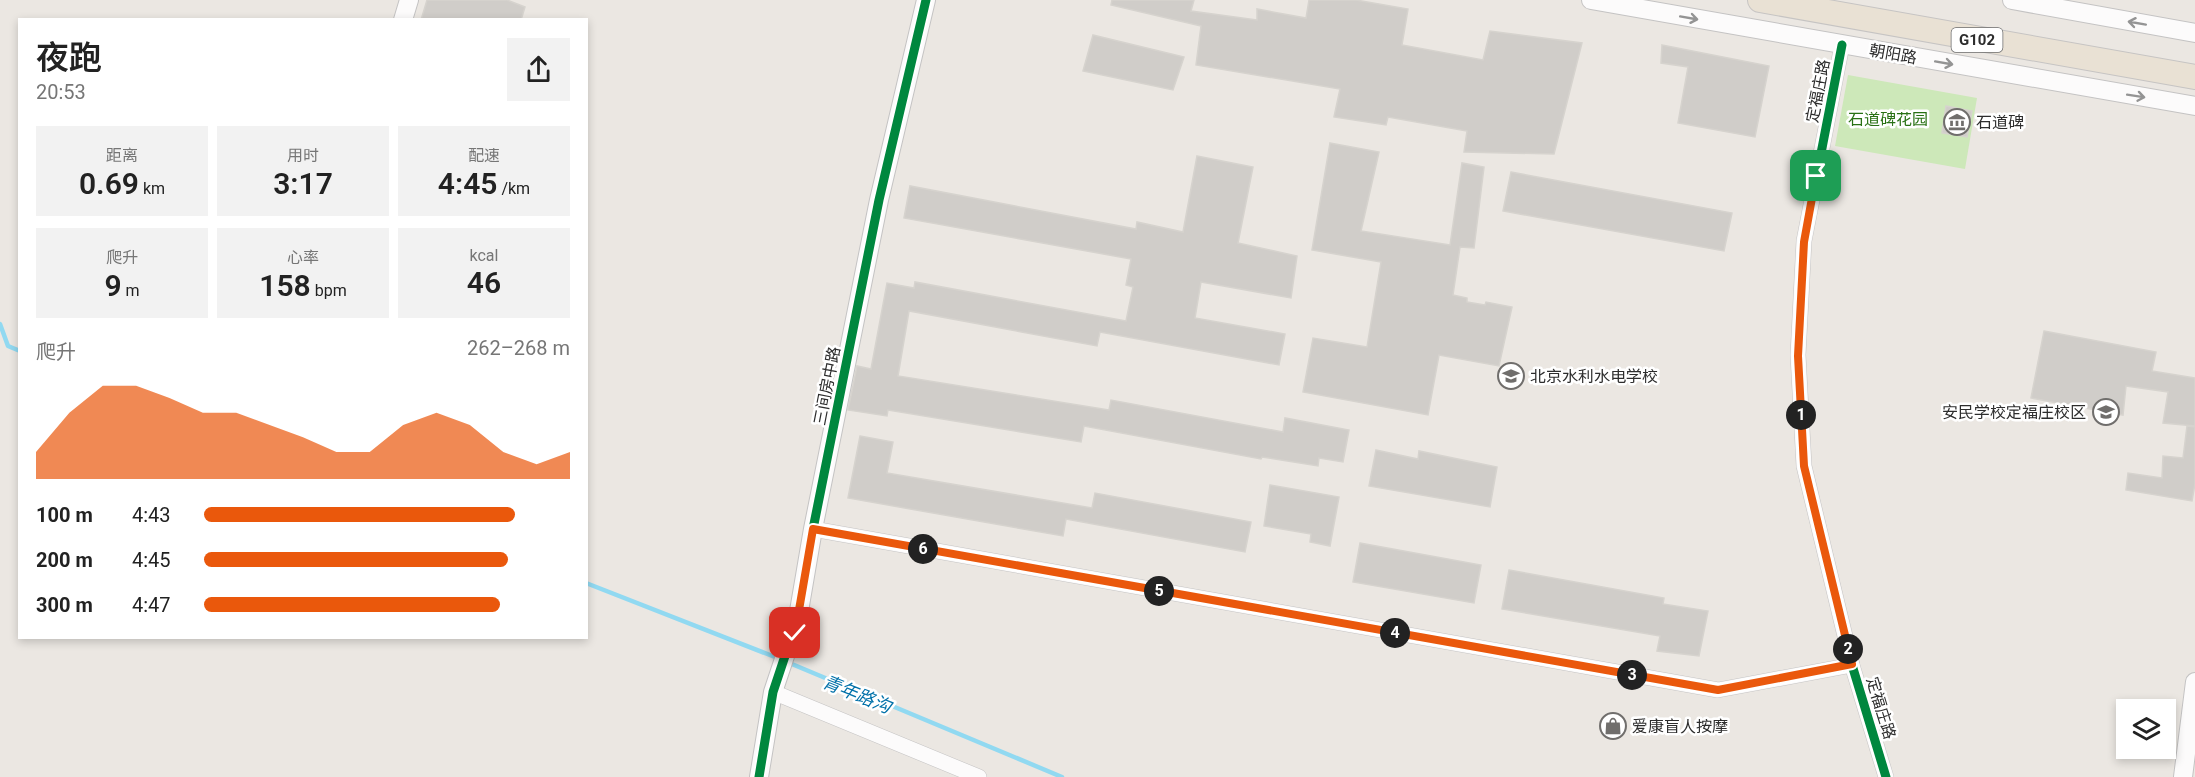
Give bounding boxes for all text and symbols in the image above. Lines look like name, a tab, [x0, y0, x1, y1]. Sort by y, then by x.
one-way arrow	[1679, 13, 1699, 24]
one-way arrow	[2128, 17, 2148, 28]
road number: G102	[1952, 28, 2002, 52]
text: 夜跑	[36, 38, 102, 77]
button: share	[507, 38, 570, 101]
street label: 朝阳路	[1868, 40, 1918, 68]
street label: 定福庄路	[1803, 58, 1833, 124]
one-way arrow	[1933, 58, 1953, 69]
text: 20:53	[36, 80, 86, 104]
one-way arrow	[2125, 91, 2145, 102]
museum icon: 石道碑	[1942, 107, 1972, 137]
park label: 石道碑花园	[1848, 110, 1928, 129]
place label: 石道碑	[1976, 113, 2024, 132]
text: 距离	[106, 146, 138, 165]
text: 用时	[287, 146, 319, 165]
text: 配速	[468, 146, 500, 165]
pin	[1790, 150, 1841, 201]
icon: arrive	[1799, 159, 1832, 192]
text: 0.69	[79, 166, 139, 201]
text: 3:17	[273, 166, 333, 201]
text: 4:45	[438, 166, 497, 201]
text: km	[139, 179, 165, 198]
text: /km	[497, 179, 530, 198]
text: kcal	[470, 246, 498, 265]
text: 爬升	[106, 248, 138, 267]
text: 心率	[287, 248, 319, 267]
text: 46	[467, 265, 501, 300]
text: 9	[104, 268, 122, 303]
text: 158	[259, 268, 311, 303]
text: m	[122, 281, 140, 300]
text: bpm	[311, 281, 347, 300]
text: 262–268 m	[467, 336, 570, 360]
text: 爬升	[36, 340, 76, 364]
street label: 三间房中路	[810, 345, 844, 427]
school or university icon: 北京水利水电学校	[1496, 361, 1526, 391]
place label: 北京水利水电学校	[1530, 367, 1658, 386]
school or university icon: 安民学校定福庄校区	[2091, 397, 2121, 427]
pin: 1	[1786, 400, 1816, 430]
place label: 安民学校定福庄校区	[1942, 403, 2086, 422]
text: 1	[1796, 405, 1806, 424]
text: 100 m	[36, 503, 93, 527]
text: 4:43	[132, 503, 171, 527]
pin: 6	[908, 534, 938, 564]
text: 6	[918, 539, 928, 558]
text: 200 m	[36, 548, 93, 572]
text: 4:45	[132, 548, 171, 572]
pin: 5	[1144, 576, 1174, 606]
text: 5	[1154, 581, 1164, 600]
text: 300 m	[36, 593, 93, 617]
text: 4:47	[132, 593, 171, 617]
pin	[769, 607, 820, 658]
icon: check	[778, 616, 811, 649]
pin: 4	[1380, 618, 1410, 648]
text: 4	[1390, 623, 1400, 642]
pin: 2	[1833, 634, 1863, 664]
text: 2	[1843, 639, 1853, 658]
pin: 3	[1617, 660, 1647, 690]
text: 3	[1627, 665, 1637, 684]
water label: 青年路沟	[820, 671, 896, 718]
street label: 定福庄路	[1863, 675, 1899, 741]
map controls	[2116, 699, 2176, 759]
button: layers	[2116, 699, 2176, 759]
shop icon: 爱康盲人按摩	[1598, 711, 1628, 741]
place label: 爱康盲人按摩	[1632, 717, 1728, 736]

